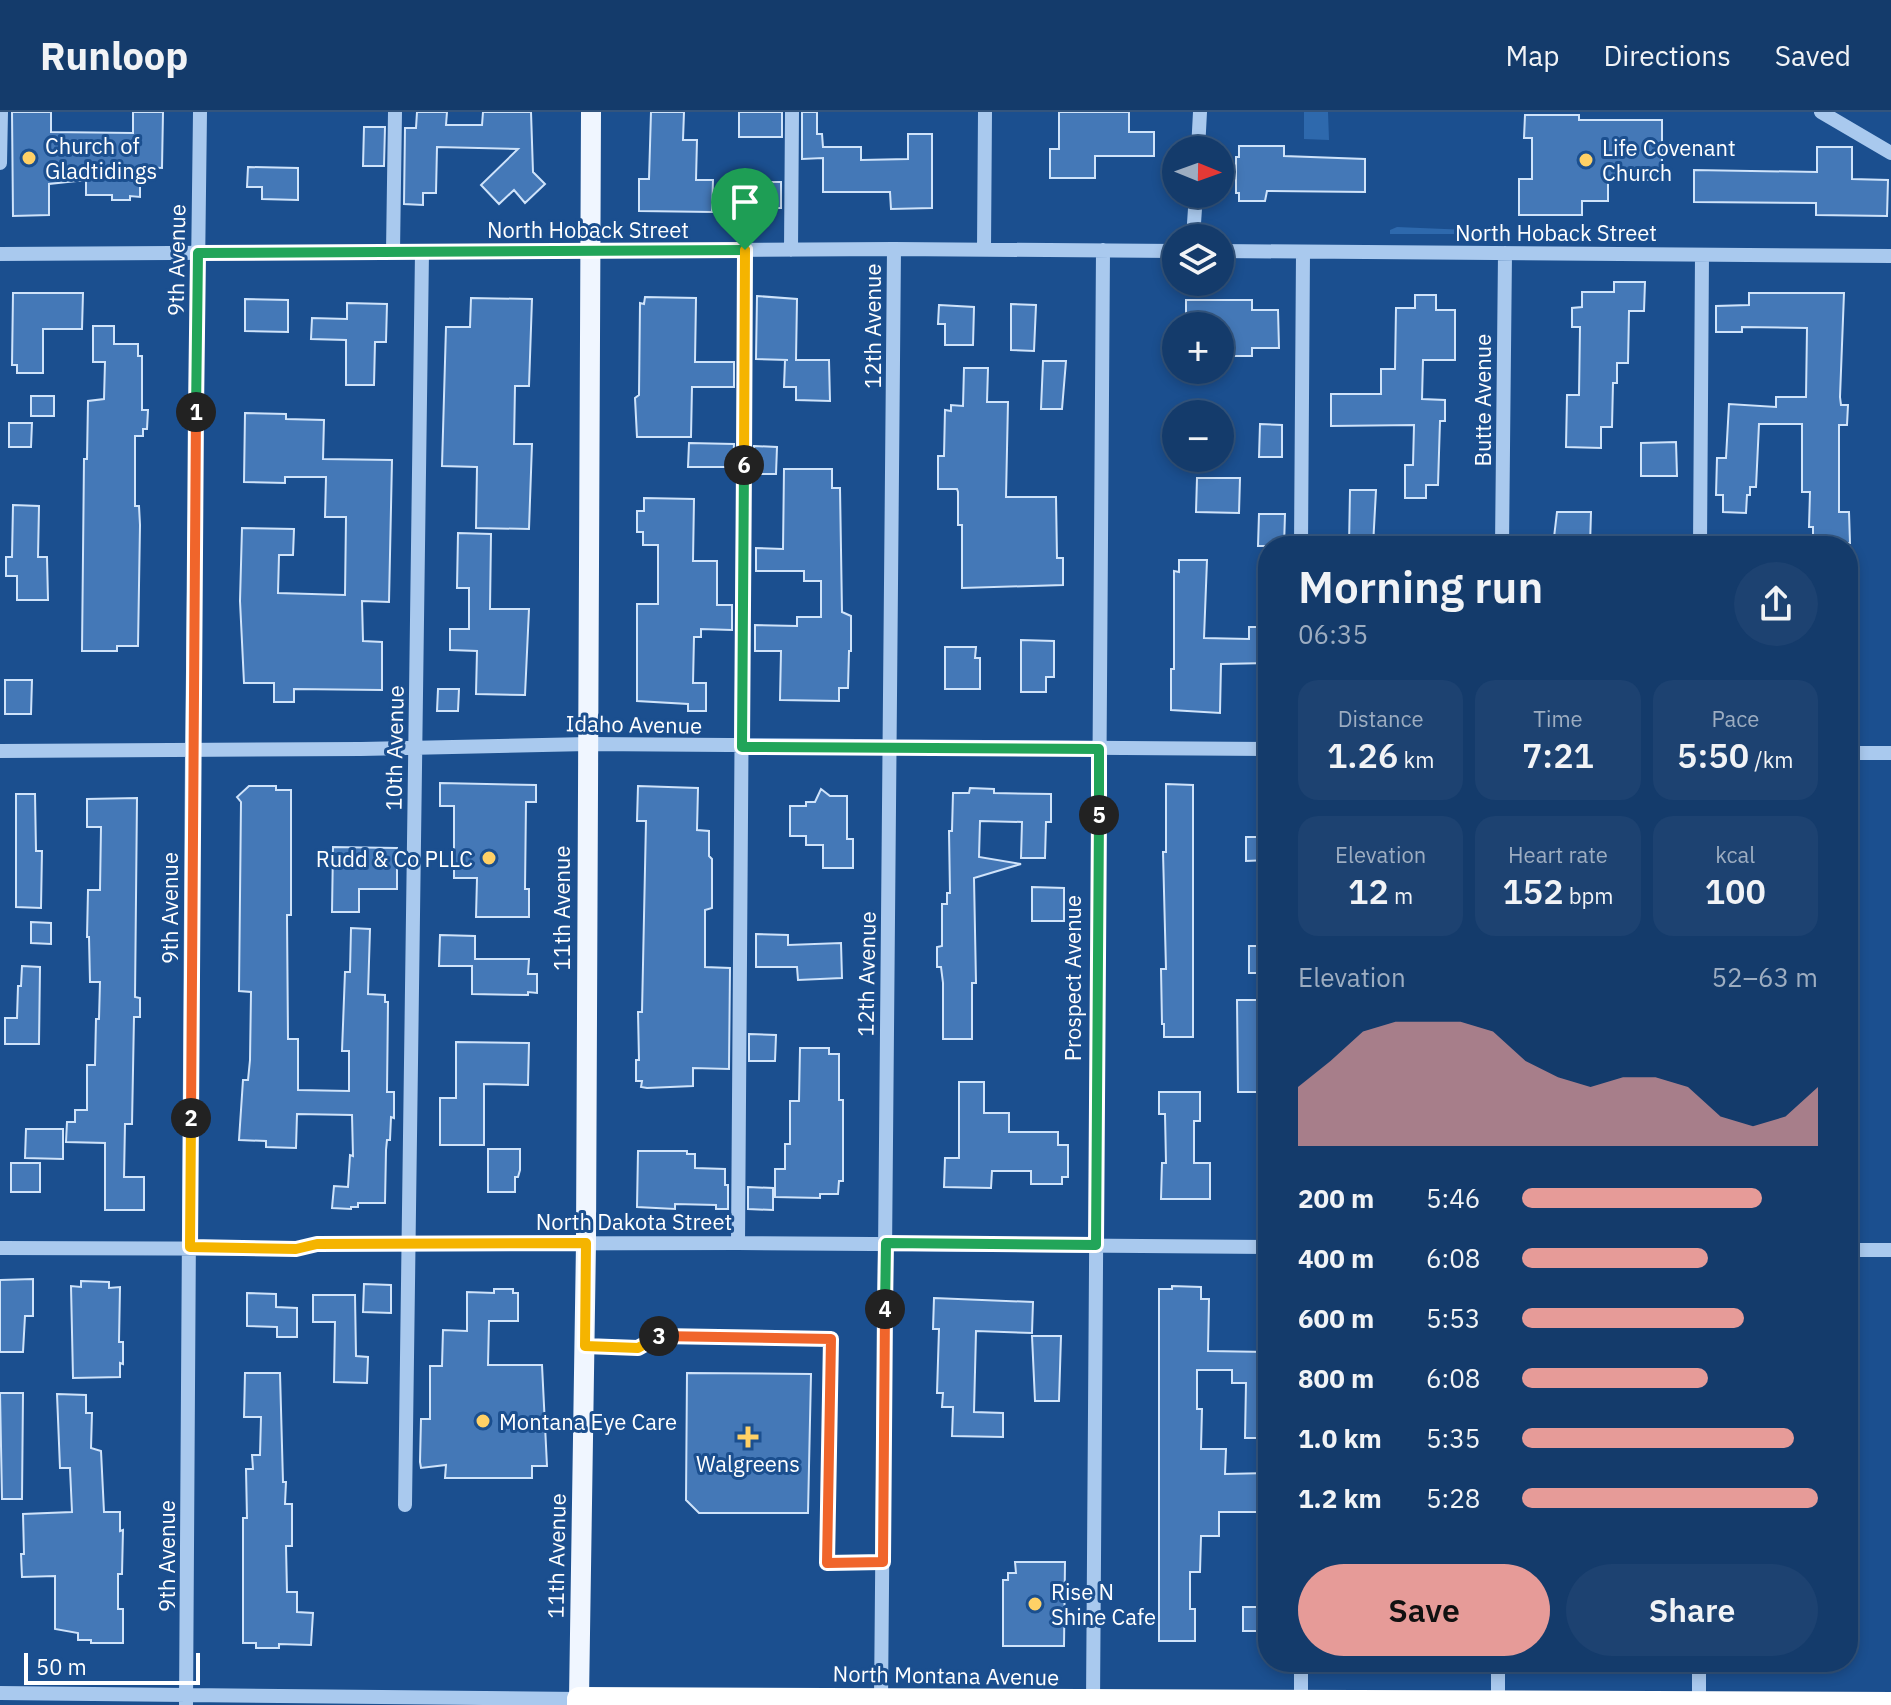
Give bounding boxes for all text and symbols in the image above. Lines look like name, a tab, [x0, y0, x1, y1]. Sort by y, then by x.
text: Runloop	[40, 31, 188, 80]
text: Map	[1505, 37, 1559, 74]
text: Directions	[1603, 37, 1731, 74]
text: Saved	[1775, 37, 1851, 74]
place label: Church of Gladtidings	[45, 131, 157, 185]
place label: Life Covenant Church	[1602, 133, 1736, 187]
north arrow	[1162, 136, 1234, 208]
map controls	[1162, 136, 1234, 472]
marker: Church of Gladtidings	[20, 149, 38, 167]
marker: Life Covenant Church	[1577, 151, 1595, 169]
pin	[711, 168, 779, 250]
icon: arrive	[723, 180, 767, 224]
street label: 9th Avenue	[161, 204, 191, 316]
street label: North Hoback Street	[487, 215, 689, 244]
street label: North Hoback Street	[1455, 218, 1657, 247]
button: layers	[1162, 224, 1234, 296]
street label: 12th Avenue	[858, 263, 887, 389]
button: +	[1162, 312, 1234, 384]
street label: Butte Avenue	[1468, 334, 1497, 466]
pin: 1	[176, 392, 216, 432]
text: 1	[189, 397, 203, 426]
button: −	[1162, 400, 1234, 472]
pin: 6	[724, 445, 764, 485]
text: 6	[737, 450, 751, 479]
text: Morning run	[1298, 558, 1543, 615]
button: share	[1734, 562, 1818, 646]
text: 06:35	[1298, 617, 1368, 651]
street label: 10th Avenue	[378, 685, 410, 811]
text: Distance	[1338, 704, 1424, 733]
text: Time	[1533, 704, 1583, 733]
text: Pace	[1711, 704, 1759, 733]
street label: Idaho Avenue	[565, 708, 703, 740]
text: 1.26	[1327, 733, 1398, 777]
text: 7:21	[1522, 733, 1594, 777]
text: 5:50	[1677, 733, 1749, 777]
text: km	[1398, 745, 1434, 774]
text: /km	[1749, 745, 1794, 774]
pin: 5	[1079, 795, 1119, 835]
text: 5	[1092, 800, 1106, 829]
text: Elevation	[1335, 840, 1426, 869]
text: Heart rate	[1508, 840, 1608, 869]
text: kcal	[1715, 840, 1755, 869]
place label: Rudd & Co PLLC	[316, 844, 473, 873]
street label: 11th Avenue	[547, 845, 576, 971]
marker: Rudd & Co PLLC	[480, 849, 498, 867]
street label: 9th Avenue	[155, 852, 184, 964]
text: 12	[1348, 869, 1389, 913]
text: 152	[1502, 869, 1564, 913]
text: 100	[1705, 869, 1766, 913]
text: m	[1389, 881, 1413, 910]
text: bpm	[1564, 881, 1614, 910]
street label: Prospect Avenue	[1058, 895, 1087, 1061]
street label: 12th Avenue	[850, 911, 882, 1037]
text: Elevation	[1298, 960, 1406, 994]
text: 52–63 m	[1711, 960, 1818, 994]
pin: 2	[171, 1098, 211, 1138]
text: 2	[184, 1103, 198, 1132]
text: 200 m	[1298, 1181, 1374, 1215]
text: 5:46	[1426, 1181, 1480, 1215]
street label: North Dakota Street	[536, 1207, 732, 1236]
text: 400 m	[1298, 1241, 1374, 1275]
text: 6:08	[1426, 1241, 1480, 1275]
pin: 4	[865, 1289, 905, 1329]
text: 4	[878, 1294, 892, 1323]
text: 600 m	[1298, 1301, 1374, 1335]
text: 5:53	[1426, 1301, 1480, 1335]
pin: 3	[639, 1316, 679, 1356]
text: 3	[652, 1321, 666, 1350]
text: 800 m	[1298, 1361, 1374, 1395]
text: 6:08	[1426, 1361, 1480, 1395]
place label: Montana Eye Care	[499, 1407, 677, 1436]
marker: Montana Eye Care	[474, 1412, 492, 1430]
text: 1.0 km	[1298, 1421, 1382, 1455]
text: 5:35	[1426, 1421, 1480, 1455]
marker: Walgreens	[739, 1428, 757, 1446]
place label: Walgreens	[696, 1449, 800, 1478]
text: 1.2 km	[1298, 1481, 1382, 1515]
text: 5:28	[1426, 1481, 1480, 1515]
street label: 11th Avenue	[540, 1493, 572, 1619]
street label: 9th Avenue	[152, 1500, 181, 1612]
button: Save	[1298, 1564, 1550, 1656]
button: Share	[1566, 1564, 1818, 1656]
place label: Rise N Shine Cafe	[1051, 1577, 1156, 1631]
marker: Rise N Shine Cafe	[1026, 1595, 1044, 1613]
scale bar	[24, 1649, 200, 1685]
text: 50 m	[36, 1652, 87, 1681]
street label: North Montana Avenue	[833, 1659, 1059, 1691]

